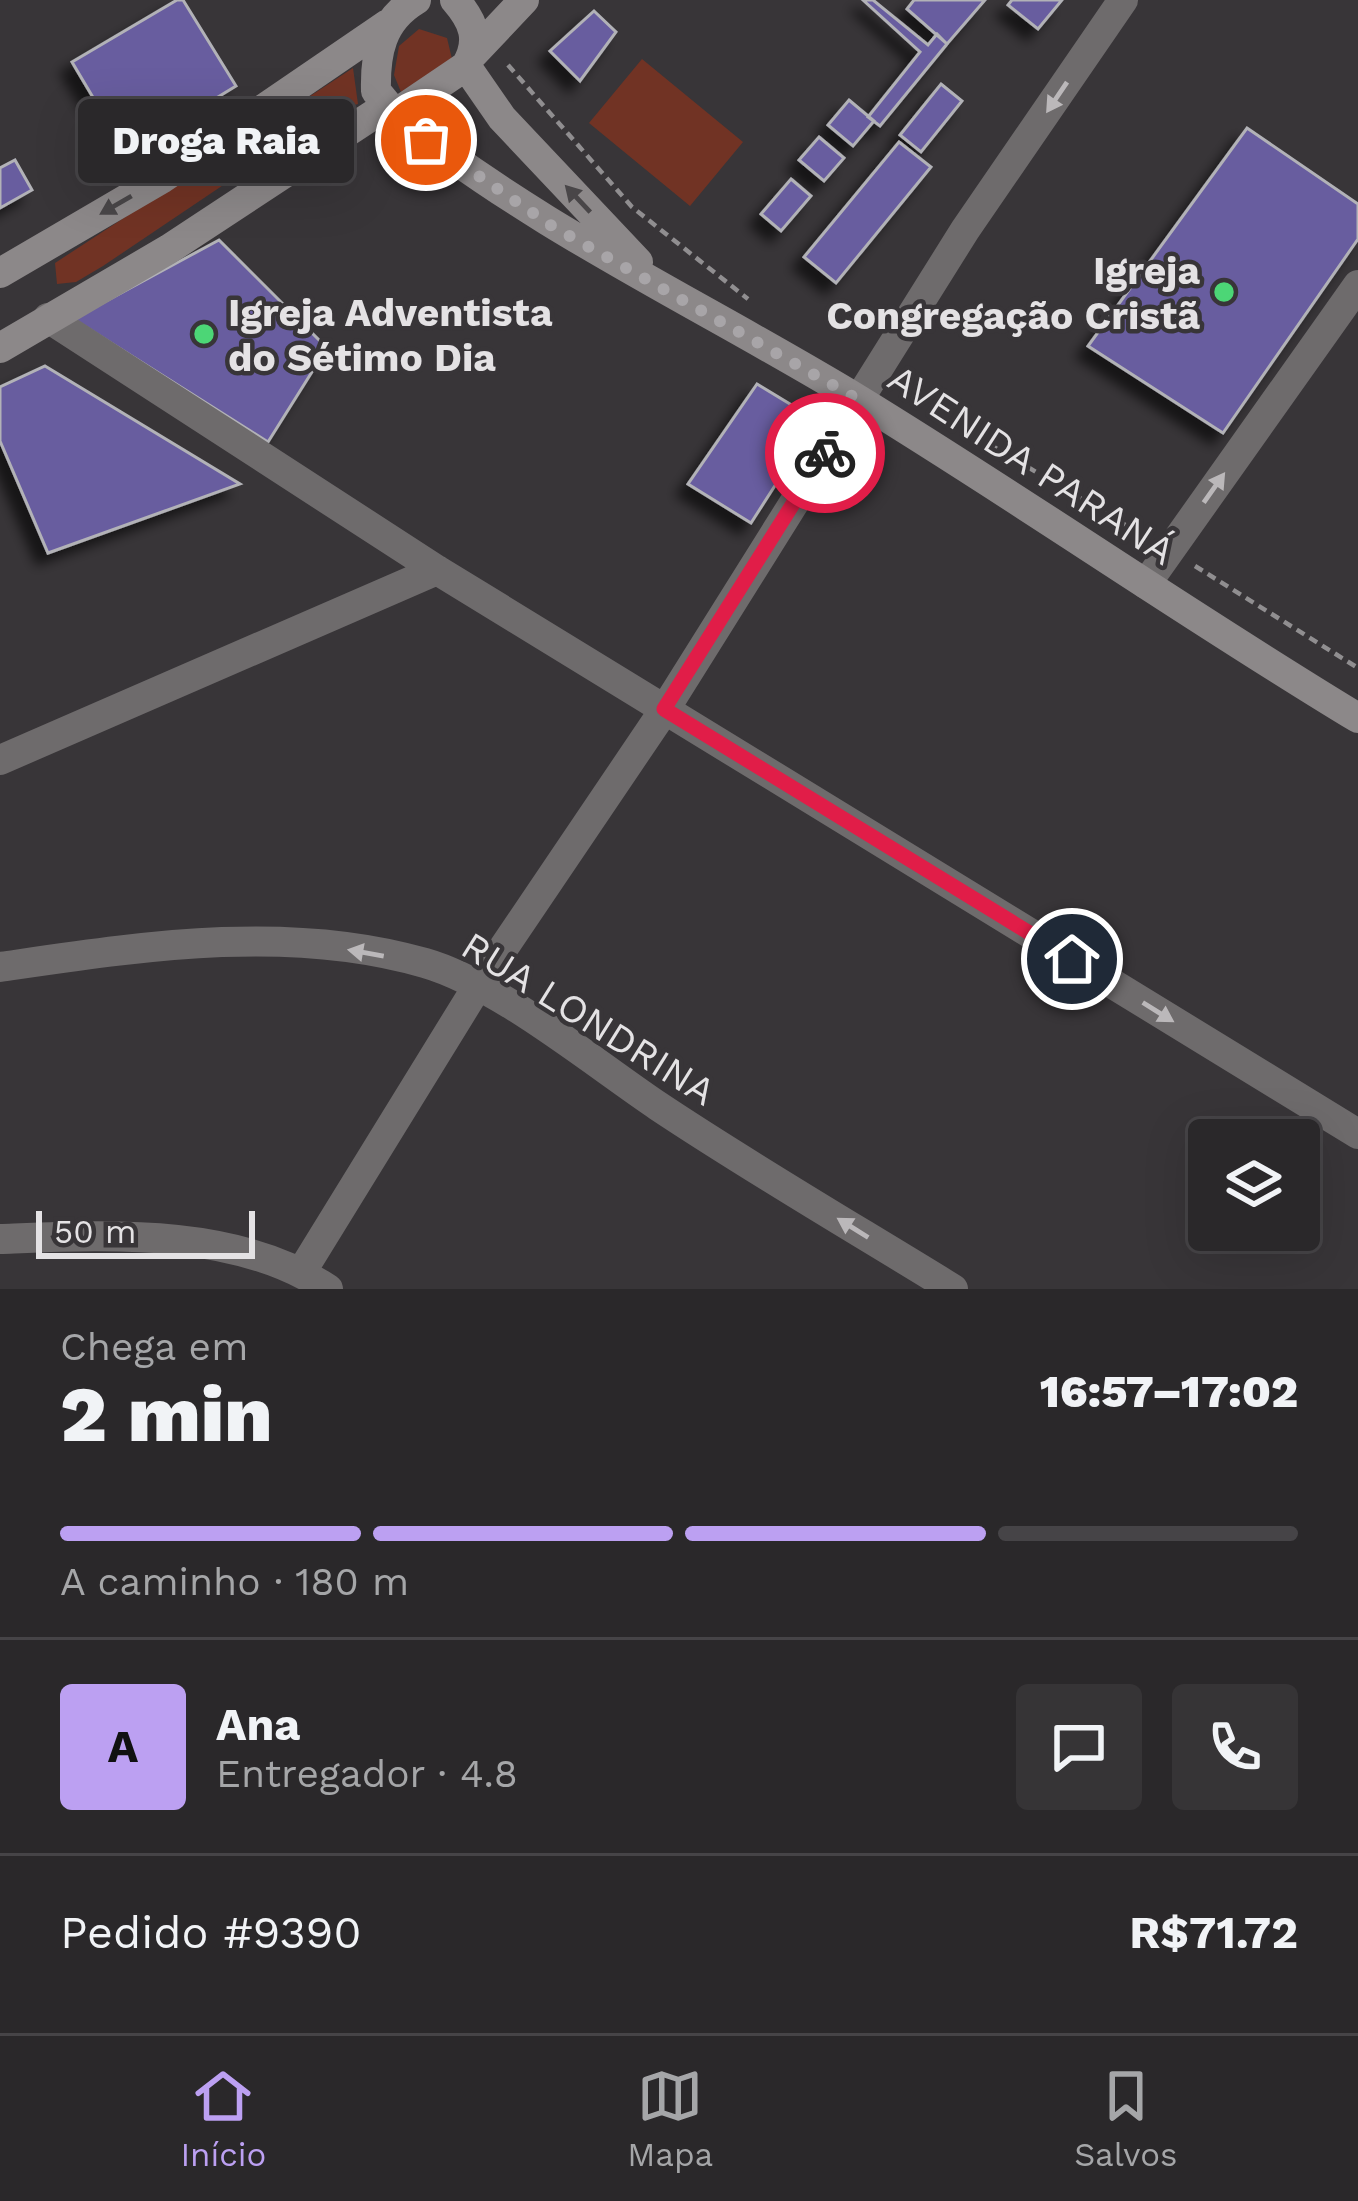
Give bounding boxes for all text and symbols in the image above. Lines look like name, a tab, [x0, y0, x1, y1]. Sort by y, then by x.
one-way arrow	[1046, 81, 1069, 113]
pin	[375, 89, 477, 191]
callout: Droga Raia	[78, 98, 354, 182]
icon: bag	[393, 107, 459, 173]
text: Droga Raia	[112, 118, 320, 163]
one-way arrow	[565, 184, 592, 213]
one-way arrow	[99, 193, 133, 214]
place label: Igreja Congregação Cristã	[826, 248, 1200, 338]
marker: Igreja Congregação Cristã	[1211, 279, 1237, 305]
place label: Igreja Adventista do Sétimo Dia	[228, 290, 553, 380]
marker: Igreja Adventista do Sétimo Dia	[191, 321, 217, 347]
street label: AVENIDA PARANÁ	[880, 355, 1183, 574]
courier	[765, 393, 885, 513]
icon: bike	[792, 420, 858, 486]
one-way arrow	[1202, 472, 1225, 504]
pin	[1021, 908, 1123, 1010]
street label: RUA LONDRINA	[454, 922, 724, 1114]
icon: home	[1039, 926, 1105, 992]
one-way arrow	[347, 944, 384, 963]
one-way arrow	[1141, 1001, 1175, 1022]
map controls	[1188, 1119, 1320, 1251]
button: layers	[1188, 1119, 1320, 1251]
scale bar	[36, 1205, 255, 1258]
text: 50 m	[54, 1212, 136, 1251]
one-way arrow	[836, 1218, 870, 1239]
text: Chega em	[60, 1324, 248, 1369]
text: 16:57–17:02	[1040, 1365, 1298, 1418]
text: 2 min	[60, 1368, 273, 1460]
text: A caminho · 180 m	[60, 1559, 409, 1604]
button: chat	[1016, 1684, 1142, 1810]
button: phone	[1172, 1684, 1298, 1810]
text: Ana	[216, 1698, 300, 1751]
text: A	[108, 1720, 138, 1773]
text: Entregador · 4.8	[216, 1751, 518, 1796]
text: Pedido #9390	[60, 1906, 361, 1959]
text: R$71.72	[1129, 1906, 1298, 1959]
tab: Início	[180, 2063, 266, 2174]
tab: Mapa	[627, 2063, 713, 2174]
tab: Salvos	[1074, 2063, 1178, 2174]

